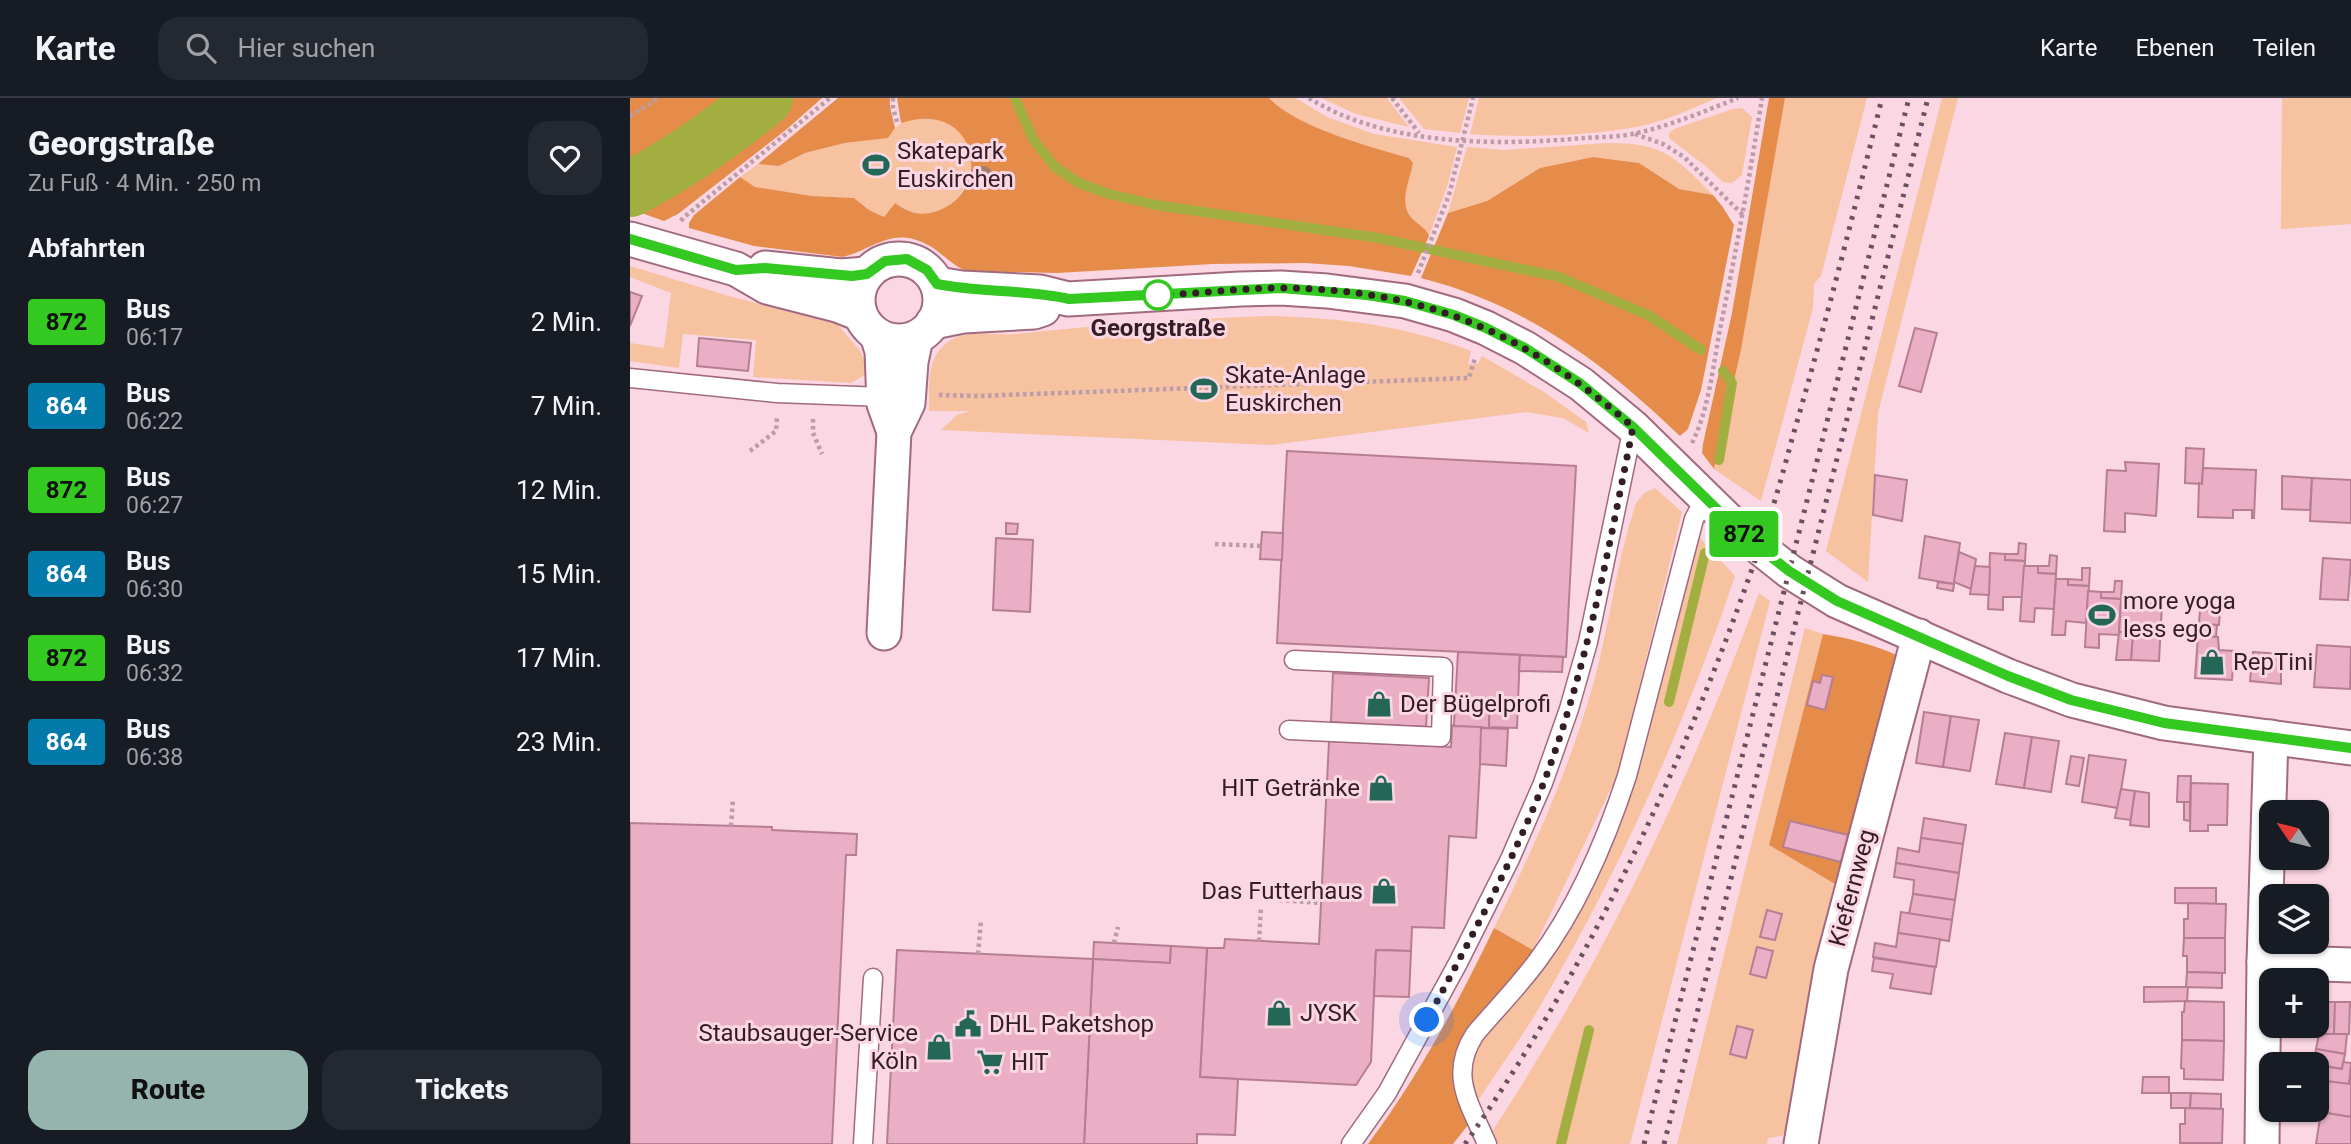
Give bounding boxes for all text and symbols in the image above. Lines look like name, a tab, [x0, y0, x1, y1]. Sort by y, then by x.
search box	[158, 17, 648, 80]
text: Karte	[35, 29, 116, 68]
icon: search	[182, 29, 220, 67]
text: Hier suchen	[238, 33, 375, 63]
text: Karte	[2040, 34, 2097, 62]
text: Ebenen	[2135, 34, 2214, 62]
text: Teilen	[2252, 34, 2316, 62]
button: heart	[528, 121, 602, 195]
text: Georgstraße	[28, 124, 215, 163]
place label: Skatepark Euskirchen	[897, 137, 1014, 193]
sports icon: Skatepark Euskirchen	[861, 150, 891, 180]
text: Zu Fuß · 4 Min. · 250 m	[28, 170, 261, 197]
text: Abfahrten	[28, 233, 145, 263]
marker: Georgstraße	[1143, 280, 1173, 310]
text: Bus	[126, 294, 171, 324]
text: 2 Min.	[531, 307, 602, 337]
text: 872	[46, 308, 87, 336]
place label: Georgstraße	[1091, 314, 1226, 342]
text: 06:17	[126, 324, 183, 351]
place label: Skate-Anlage Euskirchen	[1225, 361, 1366, 417]
sports icon: Skate-Anlage Euskirchen	[1189, 374, 1219, 404]
text: Bus	[126, 378, 171, 408]
text: 7 Min.	[531, 391, 602, 421]
text: 864	[46, 392, 87, 420]
text: 06:22	[126, 408, 183, 435]
text: Bus	[126, 462, 171, 492]
text: 12 Min.	[516, 475, 602, 505]
text: 872	[46, 476, 87, 504]
text: 06:27	[126, 492, 183, 519]
line badge: 872	[1704, 511, 1784, 557]
text: 872	[1723, 520, 1765, 548]
text: Bus	[126, 546, 171, 576]
text: 15 Min.	[516, 559, 602, 589]
text: 864	[46, 560, 87, 588]
text: 06:30	[126, 576, 183, 603]
place label: more yoga less ego	[2123, 587, 2236, 643]
sports icon: more yoga less ego	[2087, 600, 2117, 630]
text: Bus	[126, 630, 171, 660]
text: 17 Min.	[516, 643, 602, 673]
text: 872	[46, 644, 87, 672]
shop icon: RepTini	[2197, 647, 2227, 677]
place label: RepTini	[2233, 648, 2313, 676]
text: 06:32	[126, 660, 183, 687]
shop icon: Der Bügelprofi	[1364, 689, 1394, 719]
place label: Der Bügelprofi	[1400, 690, 1551, 718]
text: Bus	[126, 714, 171, 744]
text: 23 Min.	[516, 727, 602, 757]
text: 864	[46, 728, 87, 756]
text: 06:38	[126, 744, 183, 771]
shop icon: HIT Getränke	[1366, 773, 1396, 803]
place label: HIT Getränke	[1221, 774, 1360, 802]
north arrow	[2259, 800, 2329, 870]
map controls	[2259, 800, 2329, 1122]
street label: Kiefernweg	[1823, 826, 1881, 950]
shop icon: Das Futterhaus	[1369, 876, 1399, 906]
place label: Das Futterhaus	[1201, 877, 1363, 905]
button: layers	[2259, 884, 2329, 954]
button: +	[2259, 968, 2329, 1038]
shop icon: JYSK	[1264, 998, 1294, 1028]
place label: JYSK	[1300, 999, 1358, 1027]
your location	[1409, 1002, 1444, 1037]
public building icon: DHL Paketshop	[953, 1009, 983, 1039]
place label: DHL Paketshop	[989, 1010, 1154, 1038]
place label: Staubsauger-Service Köln	[698, 1019, 918, 1075]
shop icon: Staubsauger-Service Köln	[924, 1032, 954, 1062]
supermarket icon: HIT	[975, 1047, 1005, 1077]
place label: HIT	[1011, 1048, 1049, 1076]
button: Route	[28, 1050, 308, 1130]
button: Tickets	[322, 1050, 602, 1130]
button: −	[2259, 1052, 2329, 1122]

